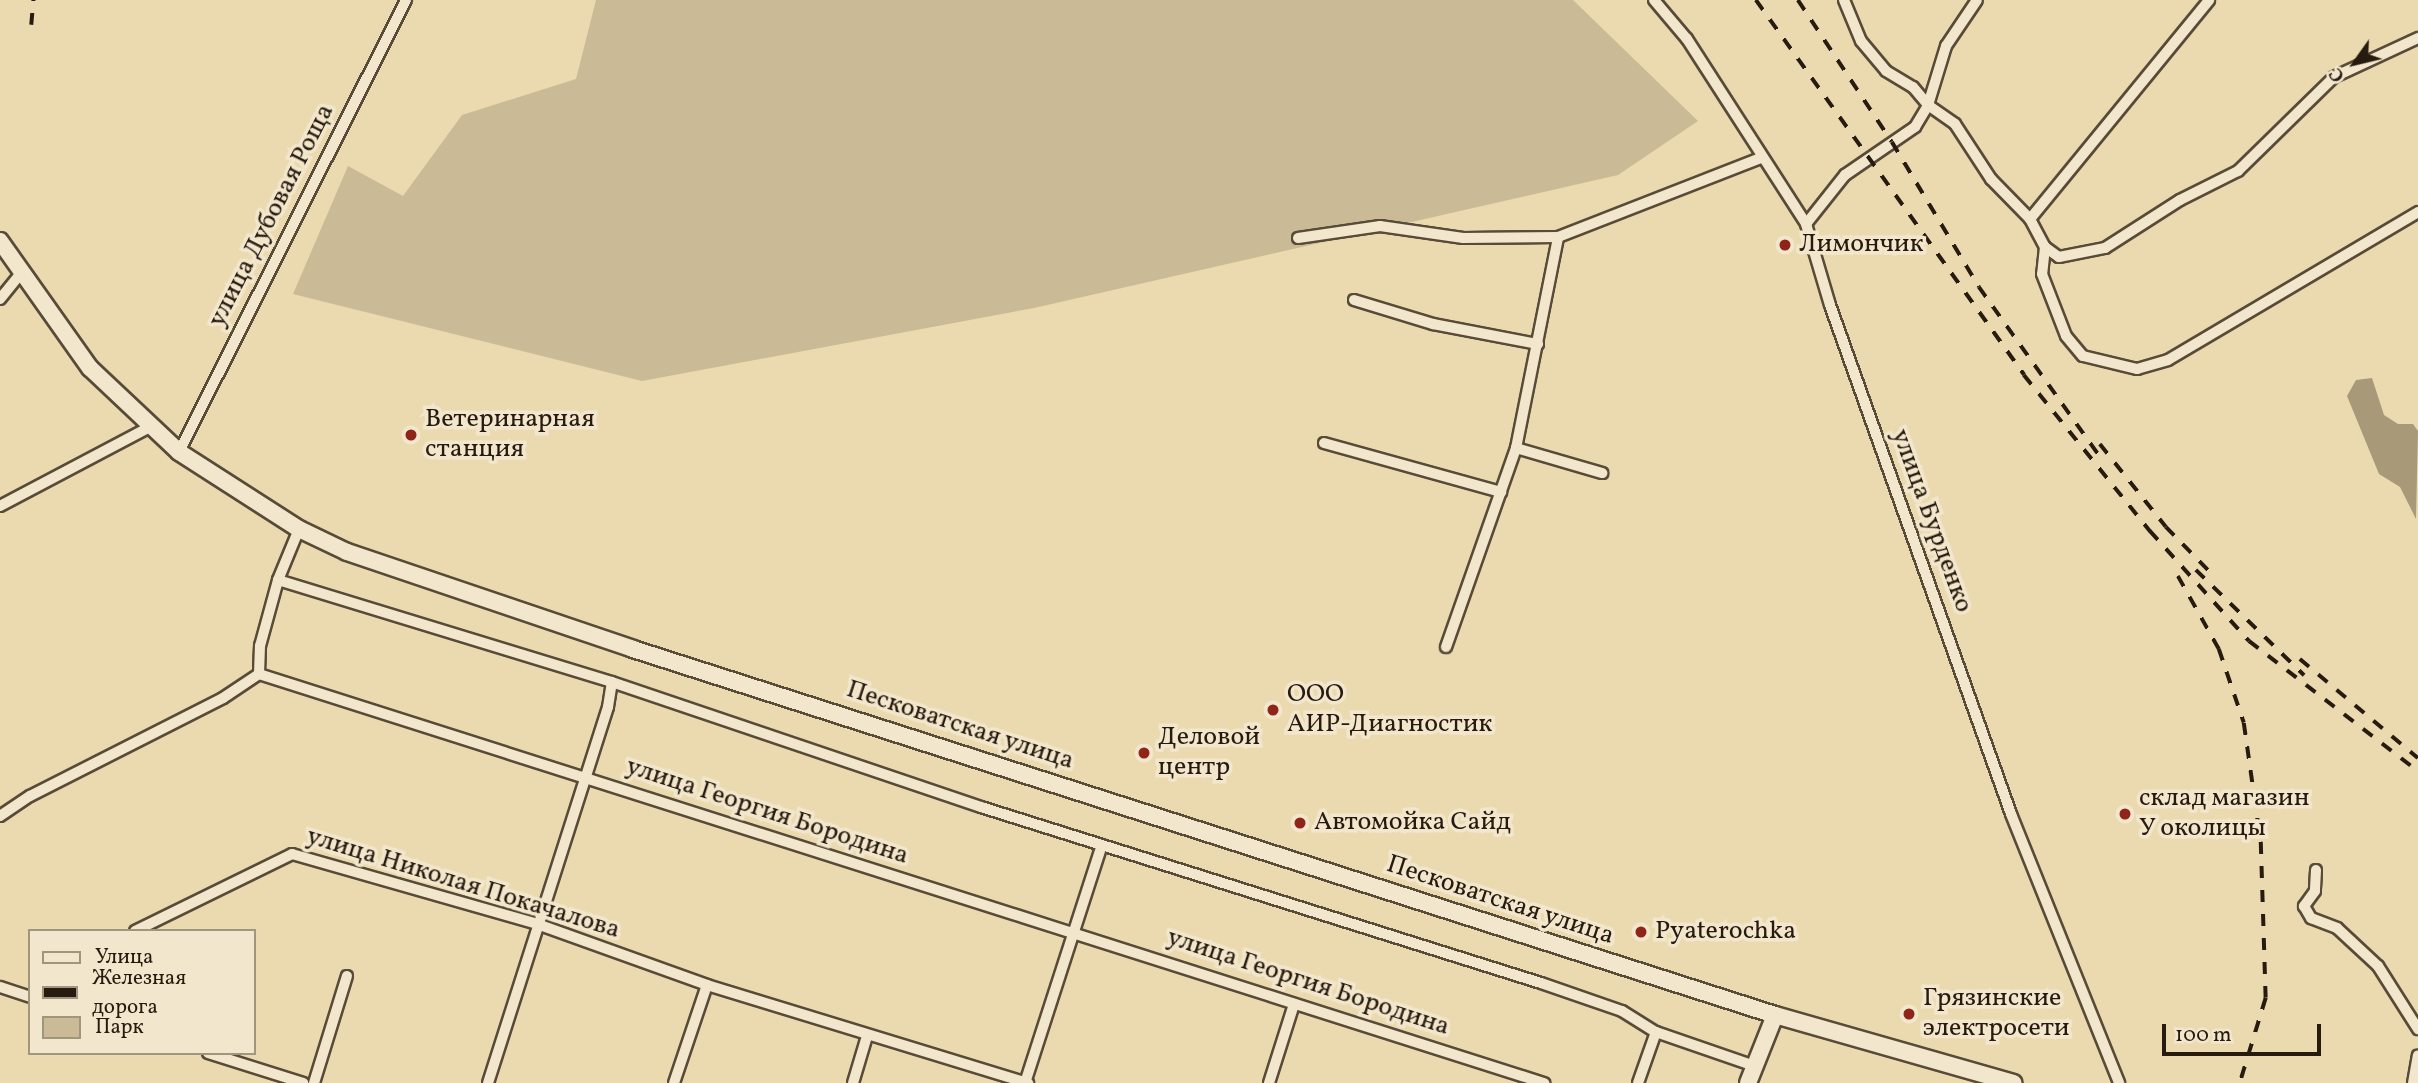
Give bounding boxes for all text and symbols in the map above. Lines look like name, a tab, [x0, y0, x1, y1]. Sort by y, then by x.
north arrow	[2320, 28, 2390, 98]
text: С	[2323, 62, 2352, 87]
street label: улица Дубовая Роща	[202, 99, 342, 333]
place label: Лимончик	[1799, 229, 1924, 261]
marker: Лимончик	[1777, 237, 1793, 253]
place label: Ветеринарная станция	[425, 404, 595, 466]
street label: улица Бурденко	[1883, 425, 1979, 617]
marker: Ветеринарная станция	[403, 427, 419, 443]
street label: Песковатская улица	[842, 674, 1078, 778]
place label: ООО АИР-Диагностик	[1287, 679, 1492, 740]
marker: ООО АИР-Диагностик	[1265, 702, 1281, 718]
place label: Деловой центр	[1158, 722, 1260, 784]
marker: Деловой центр	[1136, 745, 1152, 761]
street label: улица Георгия Бородина	[622, 752, 912, 872]
place label: склад магазин У околицы	[2139, 783, 2310, 844]
marker: склад магазин У околицы	[2117, 806, 2133, 822]
place label: Автомойка Сайд	[1314, 807, 1511, 839]
marker: Автомойка Сайд	[1292, 815, 1308, 831]
street label: улица Николая Покачалова	[302, 821, 624, 947]
street label: Песковатская улица	[1382, 849, 1618, 953]
place label: Pyaterochka	[1655, 916, 1796, 948]
street label: улица Георгия Бородина	[1163, 923, 1453, 1043]
marker: Pyaterochka	[1633, 924, 1649, 940]
legend	[28, 929, 256, 1055]
text: Улица	[95, 943, 153, 972]
text: Железная дорога	[92, 964, 186, 1022]
place label: Грязинские электросети	[1923, 983, 2070, 1044]
marker: Грязинские электросети	[1901, 1006, 1917, 1022]
scale bar	[2166, 1010, 2325, 1054]
text: Парк	[95, 1013, 144, 1042]
text: 100 m	[2175, 1021, 2232, 1050]

